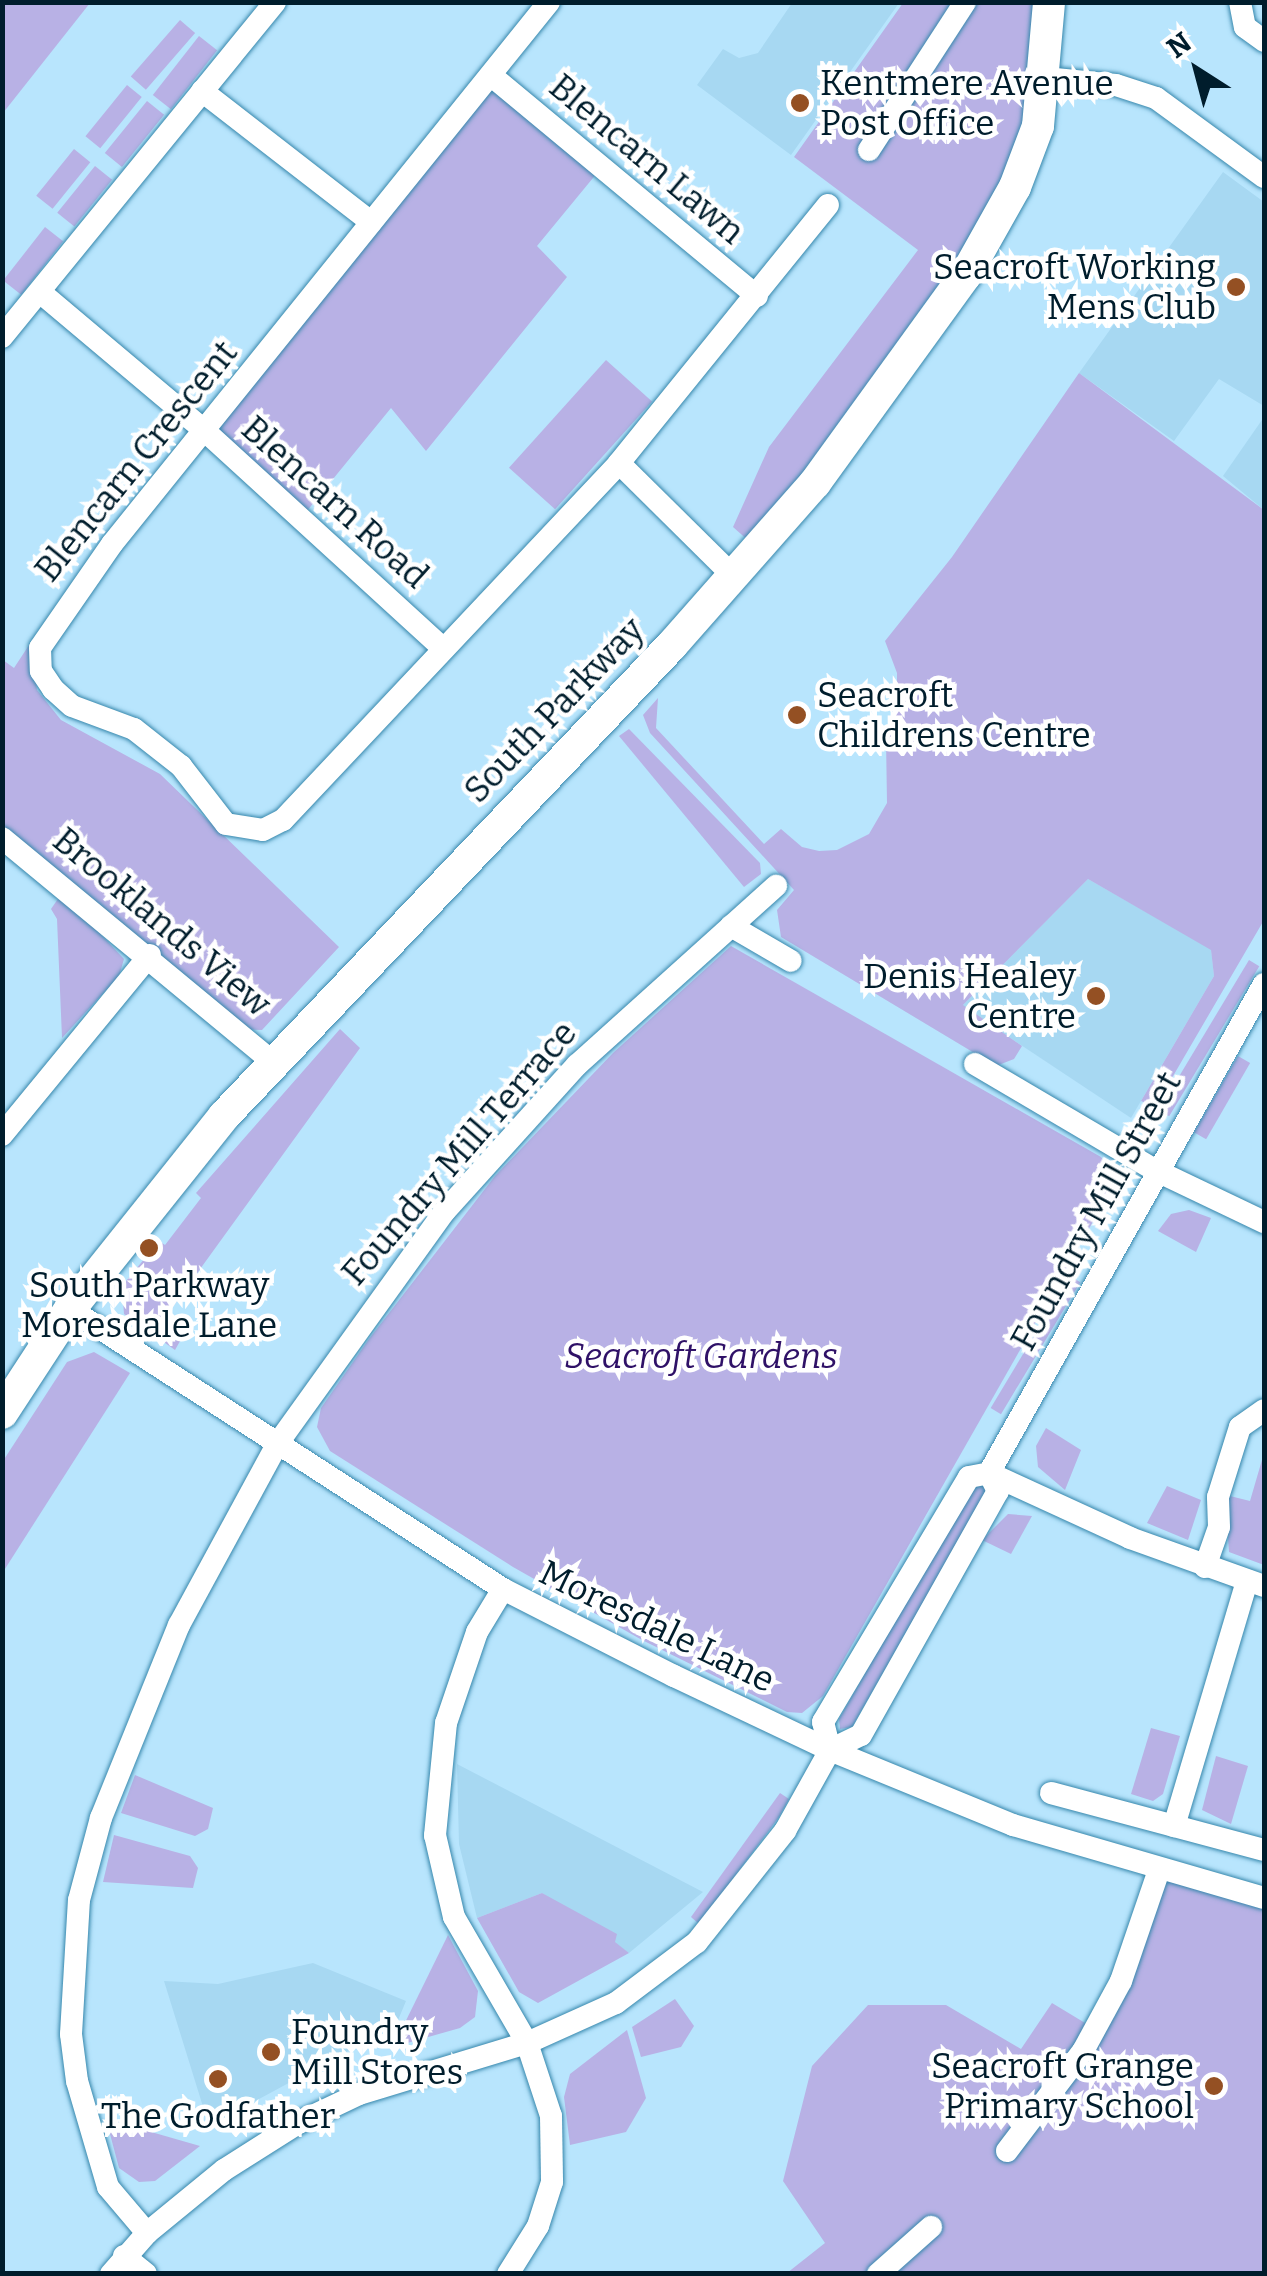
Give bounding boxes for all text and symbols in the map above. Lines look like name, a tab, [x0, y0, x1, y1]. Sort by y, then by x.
north arrow	[1147, 20, 1247, 120]
text: N	[1161, 26, 1198, 65]
place label: Kentmere Avenue Post Office	[820, 62, 1114, 144]
street label: Blencarn Lawn	[541, 65, 753, 253]
marker: Kentmere Avenue Post Office	[789, 92, 811, 114]
place label: Seacroft Working Mens Club	[933, 246, 1216, 328]
marker: Seacroft Working Mens Club	[1225, 276, 1247, 298]
street label: Blencarn Crescent	[26, 332, 246, 590]
street label: Blencarn Road	[233, 407, 437, 597]
street label: South Parkway	[455, 609, 653, 811]
place label: Seacroft Childrens Centre	[817, 674, 1091, 756]
marker: Seacroft Childrens Centre	[786, 704, 808, 726]
street label: Brooklands View	[45, 819, 279, 1025]
place label: Denis Healey Centre	[863, 955, 1076, 1037]
marker: Denis Healey Centre	[1085, 985, 1107, 1007]
street label: Foundry Mill Terrace	[333, 1012, 585, 1294]
street label: Foundry Mill Street	[1002, 1064, 1190, 1358]
marker: South Parkway Moresdale Lane	[138, 1237, 160, 1259]
place label: South Parkway Moresdale Lane	[21, 1264, 277, 1346]
park label: Seacroft Gardens	[564, 1335, 838, 1377]
street label: Moresdale Lane	[533, 1551, 781, 1701]
place label: Foundry Mill Stores	[291, 2011, 463, 2093]
marker: Foundry Mill Stores	[260, 2041, 282, 2063]
place label: Seacroft Grange Primary School	[931, 2045, 1194, 2127]
marker: The Godfather	[207, 2068, 229, 2090]
marker: Seacroft Grange Primary School	[1203, 2075, 1225, 2097]
place label: The Godfather	[101, 2095, 335, 2137]

